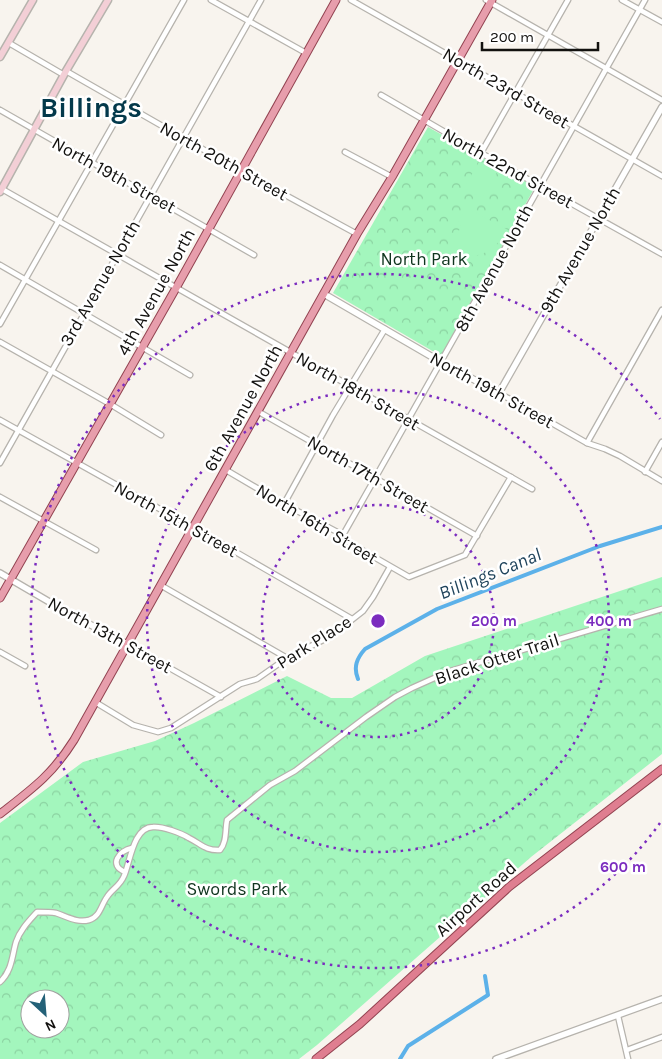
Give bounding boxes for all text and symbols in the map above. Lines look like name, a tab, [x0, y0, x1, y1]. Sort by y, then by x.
scale bar	[482, 20, 598, 52]
text: 200 m	[490, 28, 534, 46]
street label: North 23rd Street	[439, 43, 573, 133]
district label: Billings	[40, 91, 142, 124]
street label: North 20th Street	[156, 117, 292, 205]
street label: North 22nd Street	[439, 123, 578, 213]
street label: North 19th Street	[48, 132, 180, 218]
street label: 9th Avenue North	[535, 183, 625, 317]
street label: 8th Avenue North	[450, 200, 538, 336]
street label: 3rd Avenue North	[55, 216, 145, 350]
street label: 4th Avenue North	[112, 225, 200, 359]
park label: North Park	[380, 248, 468, 270]
street label: 6th Avenue North	[199, 341, 287, 475]
street label: North 18th Street	[292, 347, 424, 435]
street label: North 19th Street	[426, 347, 558, 433]
street label: North 17th Street	[303, 430, 433, 518]
street label: North 15th Street	[110, 476, 242, 562]
street label: North 16th Street	[252, 479, 382, 569]
water label: Billings Canal	[436, 543, 544, 604]
street label: North 13th Street	[44, 592, 176, 678]
street label: Park Place	[272, 610, 356, 674]
centre of rings	[369, 612, 387, 630]
text: 200 m	[471, 612, 517, 630]
text: 400 m	[586, 612, 632, 630]
street label: Black Otter Trail	[432, 629, 562, 689]
street label: Airport Road	[431, 857, 521, 941]
text: 600 m	[600, 858, 646, 876]
park label: Swords Park	[186, 878, 288, 900]
north arrow	[20, 989, 70, 1039]
text: N	[42, 1015, 59, 1035]

